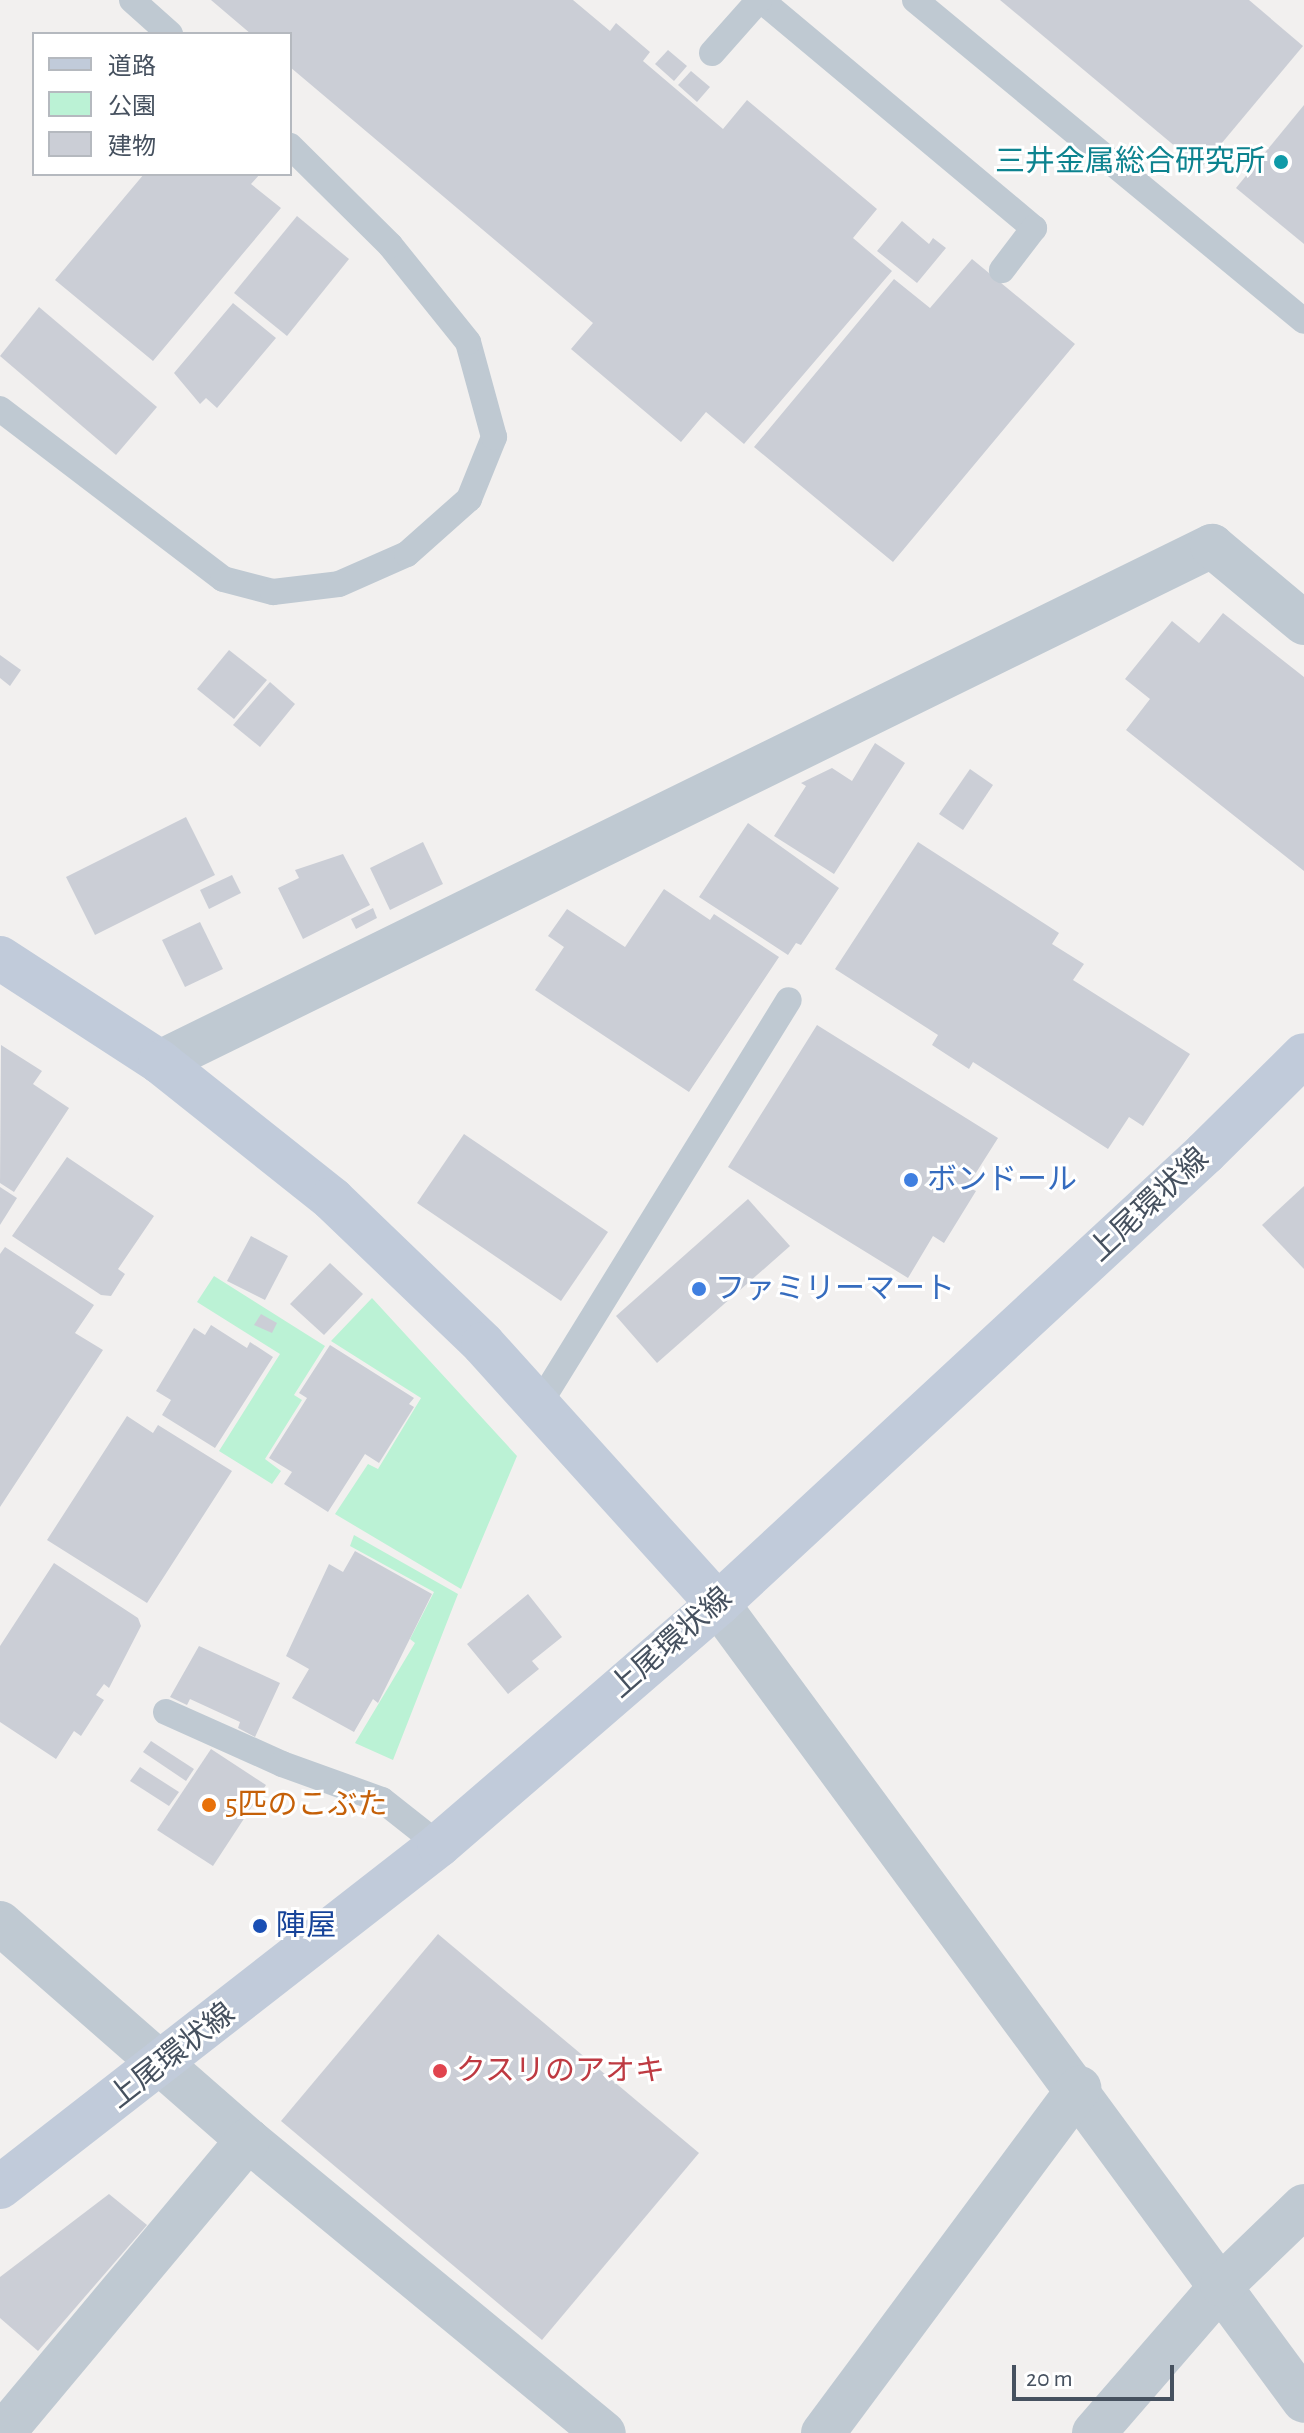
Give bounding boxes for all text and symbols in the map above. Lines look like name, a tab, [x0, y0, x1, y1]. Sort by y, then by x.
legend	[32, 32, 292, 176]
text: 道路	[108, 55, 156, 79]
text: 公園	[108, 95, 156, 119]
text: 建物	[108, 135, 156, 159]
place label: 三井金属総合研究所	[995, 144, 1265, 180]
marker: 三井金属総合研究所	[1272, 153, 1290, 171]
street label: 上尾環状線	[1082, 1141, 1216, 1269]
place label: ボンドール	[927, 1162, 1077, 1198]
marker: ボンドール	[902, 1171, 920, 1189]
place label: ファミリーマート	[715, 1271, 955, 1307]
marker: ファミリーマート	[690, 1280, 708, 1298]
street label: 上尾環状線	[603, 1580, 739, 1706]
place label: 5匹のこぶた	[225, 1787, 388, 1823]
marker: 5匹のこぶた	[200, 1796, 218, 1814]
place label: 陣屋	[276, 1908, 336, 1944]
marker: 陣屋	[251, 1917, 269, 1935]
street label: 上尾環状線	[102, 1996, 242, 2116]
place label: クスリのアオキ	[456, 2053, 666, 2089]
marker: クスリのアオキ	[431, 2062, 449, 2080]
scale bar	[1016, 2349, 1178, 2399]
text: 20 m	[1026, 2367, 1073, 2391]

